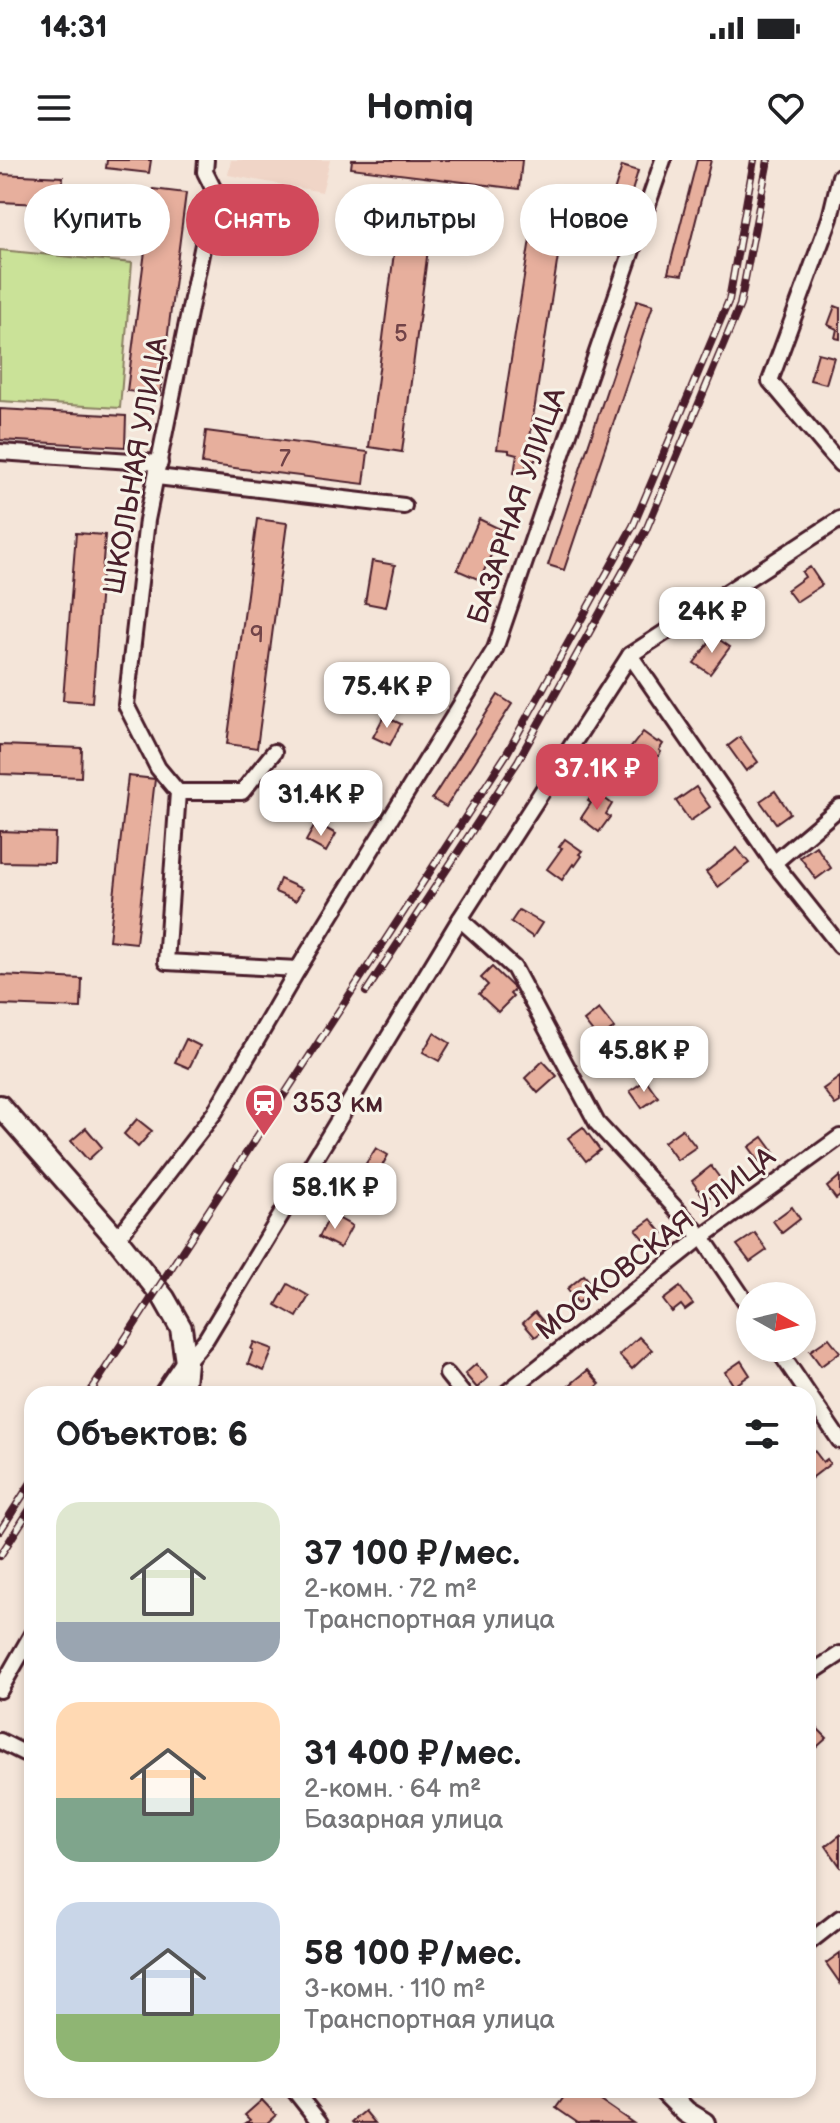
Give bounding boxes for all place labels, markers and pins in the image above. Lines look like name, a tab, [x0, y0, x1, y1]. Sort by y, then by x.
pin: 24K ₽	[656, 587, 768, 655]
pin: 75.4K ₽	[313, 662, 461, 730]
pin: 37.1K ₽	[523, 744, 671, 812]
pin: 31.4K ₽	[247, 770, 395, 838]
pin: 45.8K ₽	[570, 1026, 718, 1094]
station icon: 353 км	[243, 1082, 285, 1137]
place label: 353 км	[292, 1087, 383, 1120]
pin: 58.1K ₽	[261, 1163, 409, 1231]

